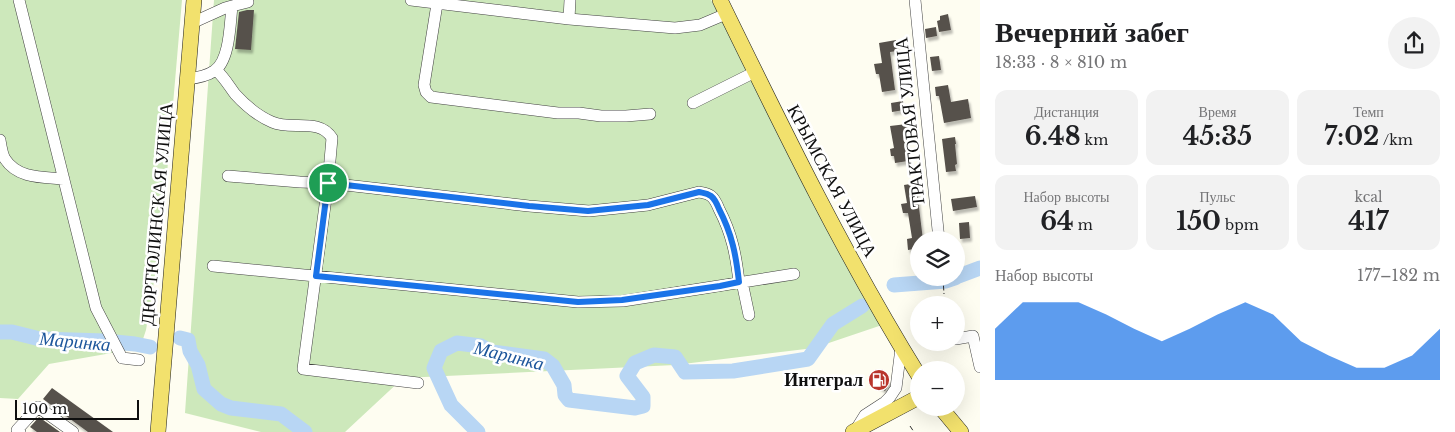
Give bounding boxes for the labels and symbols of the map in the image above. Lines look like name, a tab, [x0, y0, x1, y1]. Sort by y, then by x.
street label: ТРАКТОВАЯ УЛИЦА	[890, 36, 930, 208]
street label: КРЫМСКАЯ УЛИЦА	[782, 101, 882, 261]
street label: ДЮРТЮЛИНСКАЯ УЛИЦА	[136, 102, 178, 326]
pin	[307, 162, 349, 204]
water label: Маринка	[37, 327, 112, 356]
water label: Маринка	[470, 335, 546, 375]
fuel station icon: Интеграл	[867, 368, 891, 392]
place label: Интеграл	[784, 369, 863, 391]
scale bar	[15, 397, 139, 420]

